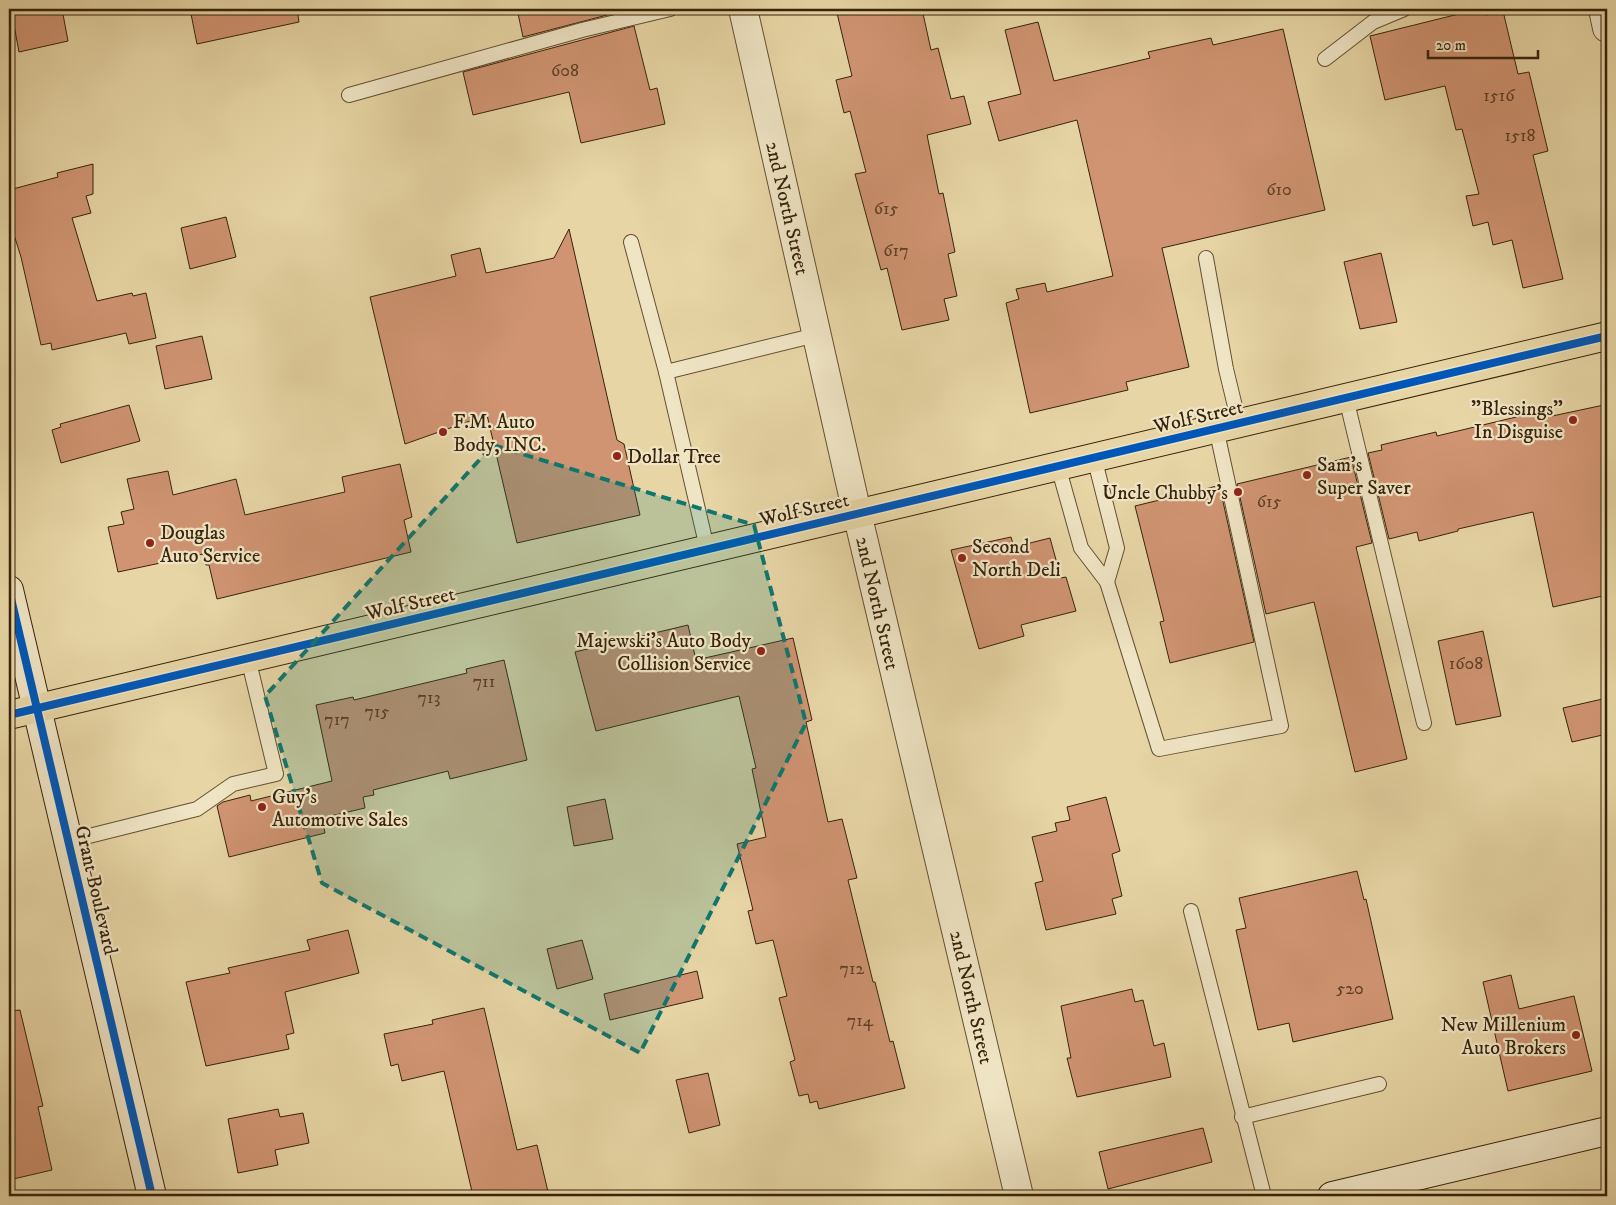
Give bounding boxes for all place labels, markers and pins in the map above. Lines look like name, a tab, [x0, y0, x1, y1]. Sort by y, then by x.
place label: "Blessings" In Disguise	[1471, 397, 1563, 445]
place label: F.M. Auto Body, INC.	[453, 410, 546, 458]
marker: "Blessings" In Disguise	[1567, 414, 1579, 426]
marker: F.M. Auto Body, INC.	[437, 426, 449, 438]
place label: Dollar Tree	[627, 445, 721, 470]
marker: Dollar Tree	[611, 450, 623, 462]
place label: Sam's Super Saver	[1317, 453, 1411, 501]
marker: Sam's Super Saver	[1301, 469, 1313, 481]
place label: Uncle Chubby's	[1102, 481, 1228, 506]
marker: Uncle Chubby's	[1232, 486, 1244, 498]
place label: Douglas Auto Service	[160, 521, 260, 569]
place label: Second North Deli	[972, 535, 1061, 583]
marker: Douglas Auto Service	[144, 537, 156, 549]
marker: Second North Deli	[956, 552, 968, 564]
place label: Majewski's Auto Body Collision Service	[576, 629, 752, 677]
marker: Majewski's Auto Body Collision Service	[755, 645, 767, 657]
place label: Guy's Automotive Sales	[272, 785, 408, 833]
marker: Guy's Automotive Sales	[256, 801, 268, 813]
place label: New Millenium Auto Brokers	[1441, 1013, 1566, 1061]
marker: New Millenium Auto Brokers	[1570, 1029, 1582, 1041]

